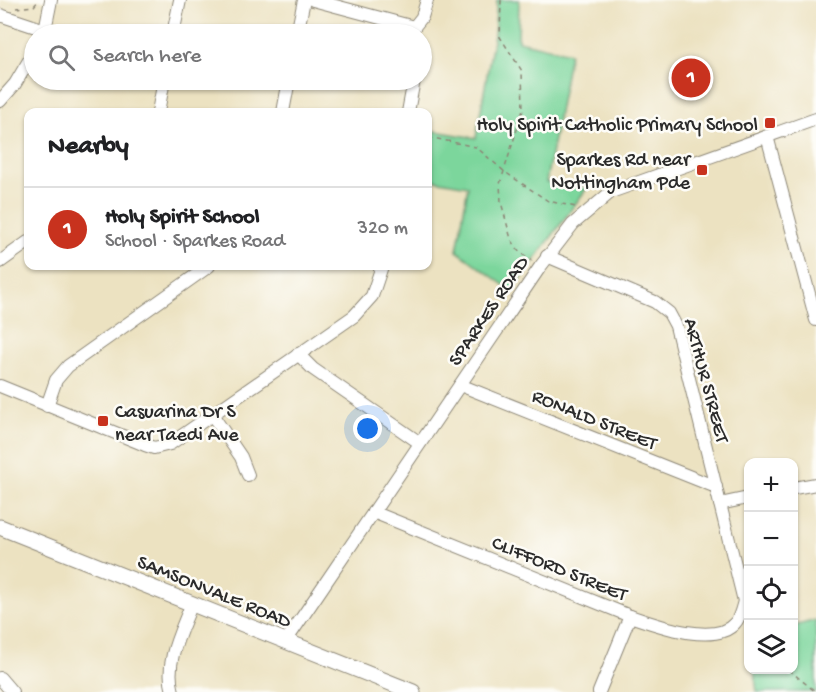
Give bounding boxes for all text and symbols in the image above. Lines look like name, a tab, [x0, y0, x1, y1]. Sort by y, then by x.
search box	[24, 24, 432, 90]
icon: search	[45, 41, 78, 74]
text: Search here	[93, 44, 201, 70]
pin: 1	[672, 56, 710, 100]
place label: Holy Spirit Catholic Primary School	[477, 115, 758, 138]
marker: Holy Spirit Catholic Primary School	[763, 116, 777, 130]
text: Nearby	[48, 132, 129, 163]
place label: Sparkes Rd near Nottingham Pde	[551, 150, 692, 196]
marker: Sparkes Rd near Nottingham Pde	[695, 163, 709, 177]
text: Holy Spirit School	[105, 205, 260, 231]
text: 1	[63, 218, 72, 241]
text: 320 m	[358, 218, 408, 241]
text: School · Sparkes Road	[105, 231, 285, 254]
street label: SPARKES ROAD	[445, 252, 536, 371]
street label: ARTHUR STREET	[677, 316, 733, 447]
street label: RONALD STREET	[528, 386, 661, 457]
place label: Casuarina Dr S near Taedi Ave	[115, 402, 239, 448]
marker: Casuarina Dr S near Taedi Ave	[96, 414, 110, 428]
your location	[353, 414, 382, 443]
map controls	[744, 458, 798, 674]
button: +	[744, 458, 798, 512]
button: −	[744, 512, 798, 566]
street label: CLIFFORD STREET	[488, 533, 631, 608]
street label: SAMSONVALE ROAD	[133, 552, 295, 635]
button: locate	[744, 566, 798, 620]
button: layers	[744, 620, 798, 674]

